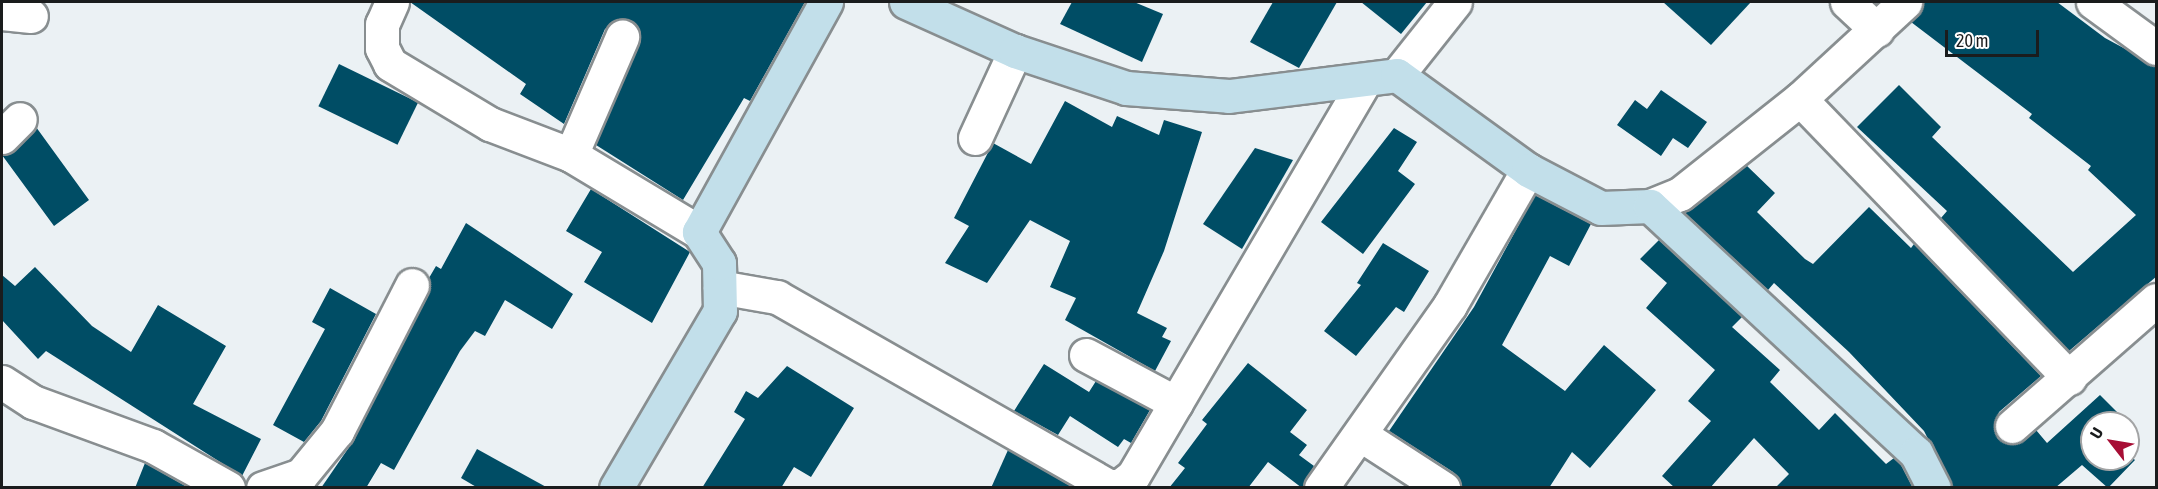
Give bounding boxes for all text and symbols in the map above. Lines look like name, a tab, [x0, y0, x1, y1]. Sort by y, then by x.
scale bar	[1948, 18, 2042, 56]
text: 20 m	[1956, 30, 1988, 51]
north arrow	[2080, 411, 2140, 471]
text: U	[2086, 424, 2106, 441]

